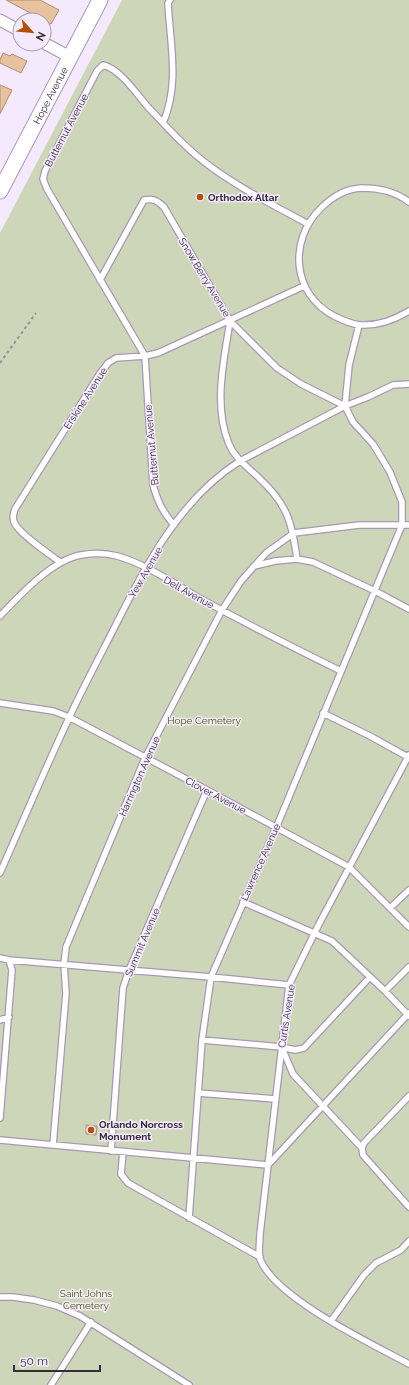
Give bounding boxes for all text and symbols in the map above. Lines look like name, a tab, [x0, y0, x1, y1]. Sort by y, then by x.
north arrow	[12, 12, 52, 52]
text: N	[33, 30, 48, 43]
street label: Hope Avenue	[31, 65, 70, 126]
street label: Butternut Avenue	[43, 92, 90, 169]
marker: Orthodox Altar	[195, 192, 205, 202]
place label: Orthodox Altar	[208, 192, 278, 203]
street label: Snow Berry Avenue	[177, 236, 233, 319]
street label: Erskine Avenue	[62, 365, 109, 431]
street label: Butternut Avenue	[142, 404, 161, 486]
street label: Yew Avenue	[127, 545, 164, 599]
street label: Dell Avenue	[162, 574, 216, 611]
park label: Hope Cemetery	[167, 715, 241, 726]
street label: Harrington Avenue	[117, 734, 162, 818]
street label: Clover Avenue	[184, 775, 248, 816]
street label: Lawrence Avenue	[239, 822, 282, 902]
street label: Summit Avenue	[123, 906, 162, 978]
street label: Curtis Avenue	[276, 983, 297, 1049]
place label: Orlando Norcross Monument	[99, 1119, 183, 1142]
marker: Orlando Norcross Monument	[86, 1125, 96, 1135]
park label: Saint Johns Cemetery	[60, 1288, 112, 1311]
scale bar	[14, 1347, 100, 1373]
text: 50 m	[20, 1354, 48, 1368]

